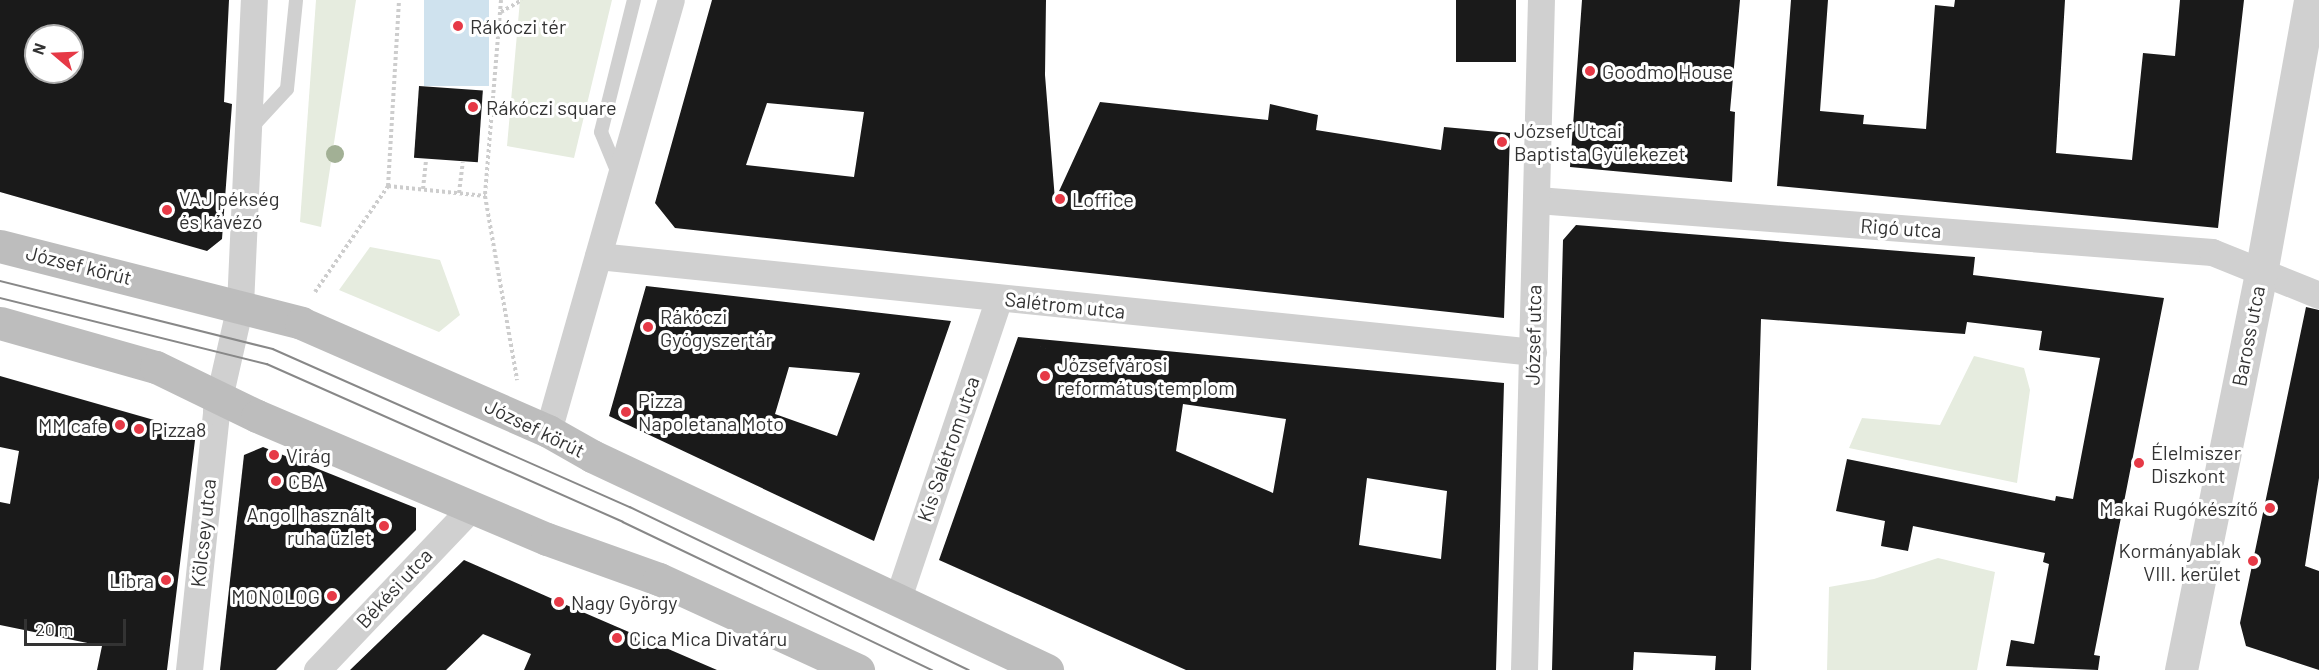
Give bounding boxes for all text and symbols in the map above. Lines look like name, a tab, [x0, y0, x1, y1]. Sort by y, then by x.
place label: Rákóczi tér	[470, 14, 566, 38]
marker: Rákóczi tér	[451, 19, 465, 33]
north arrow	[24, 24, 84, 84]
text: N	[28, 41, 49, 57]
place label: Goodmo House	[1602, 59, 1733, 83]
marker: Goodmo House	[1583, 64, 1597, 78]
place label: Rákóczi square	[486, 95, 617, 119]
marker: Rákóczi square	[464, 98, 482, 116]
place label: József Utcai Baptista Gyülekezet	[1514, 118, 1686, 165]
marker: József Utcai Baptista Gyülekezet	[1495, 135, 1509, 149]
place label: VAJ pékség és kávézó	[179, 186, 279, 233]
place label: Loffice	[1072, 187, 1134, 211]
marker: Loffice	[1053, 192, 1067, 206]
marker: VAJ pékség és kávézó	[160, 203, 174, 217]
street label: Rigó utca	[1860, 213, 1942, 243]
street label: József körút	[24, 240, 134, 290]
street label: József utca	[1520, 284, 1546, 386]
street label: Baross utca	[2226, 284, 2270, 388]
street label: Salétrom utca	[1003, 287, 1127, 323]
place label: Rákóczi Gyógyszertár	[660, 304, 773, 351]
marker: Rákóczi Gyógyszertár	[641, 320, 655, 334]
place label: Józsefvárosi református templom	[1057, 352, 1235, 399]
marker: Józsefvárosi református templom	[1038, 369, 1052, 383]
street label: Kis Salétrom utca	[912, 373, 984, 525]
place label: Pizza Napoletana Moto	[638, 388, 784, 435]
street label: József körút	[481, 394, 589, 462]
marker: Pizza Napoletana Moto	[619, 405, 633, 419]
place label: MM cafe	[38, 413, 108, 437]
place label: Pizza8	[151, 417, 206, 441]
marker: MM cafe	[113, 418, 127, 432]
marker: Pizza8	[132, 422, 146, 436]
place label: Élelmiszer Diszkont	[2151, 440, 2241, 487]
place label: Virág	[286, 443, 331, 467]
marker: Virág	[267, 448, 281, 462]
marker: Élelmiszer Diszkont	[2132, 456, 2146, 470]
place label: CBA	[288, 469, 324, 493]
marker: CBA	[269, 474, 283, 488]
street label: Kölcsey utca	[185, 477, 221, 589]
place label: Makai Rugókészítő	[2099, 496, 2258, 520]
marker: Makai Rugókészítő	[2263, 501, 2277, 515]
place label: Angol használt ruha üzlet	[247, 502, 372, 549]
marker: Angol használt ruha üzlet	[377, 519, 391, 533]
place label: Kormányablak VIII. kerület	[2119, 538, 2241, 585]
street label: Békési utca	[351, 543, 437, 633]
marker: Kormányablak VIII. kerület	[2246, 554, 2260, 568]
place label: Libra	[109, 568, 154, 592]
marker: Libra	[159, 573, 173, 587]
place label: MONOLOG	[231, 584, 320, 608]
marker: MONOLOG	[325, 589, 339, 603]
place label: Nagy György	[571, 590, 677, 614]
marker: Nagy György	[552, 595, 566, 609]
scale bar	[27, 607, 129, 645]
text: 20 m	[35, 618, 73, 640]
place label: Cica Mica Divatáru	[629, 626, 787, 650]
marker: Cica Mica Divatáru	[610, 631, 624, 645]

